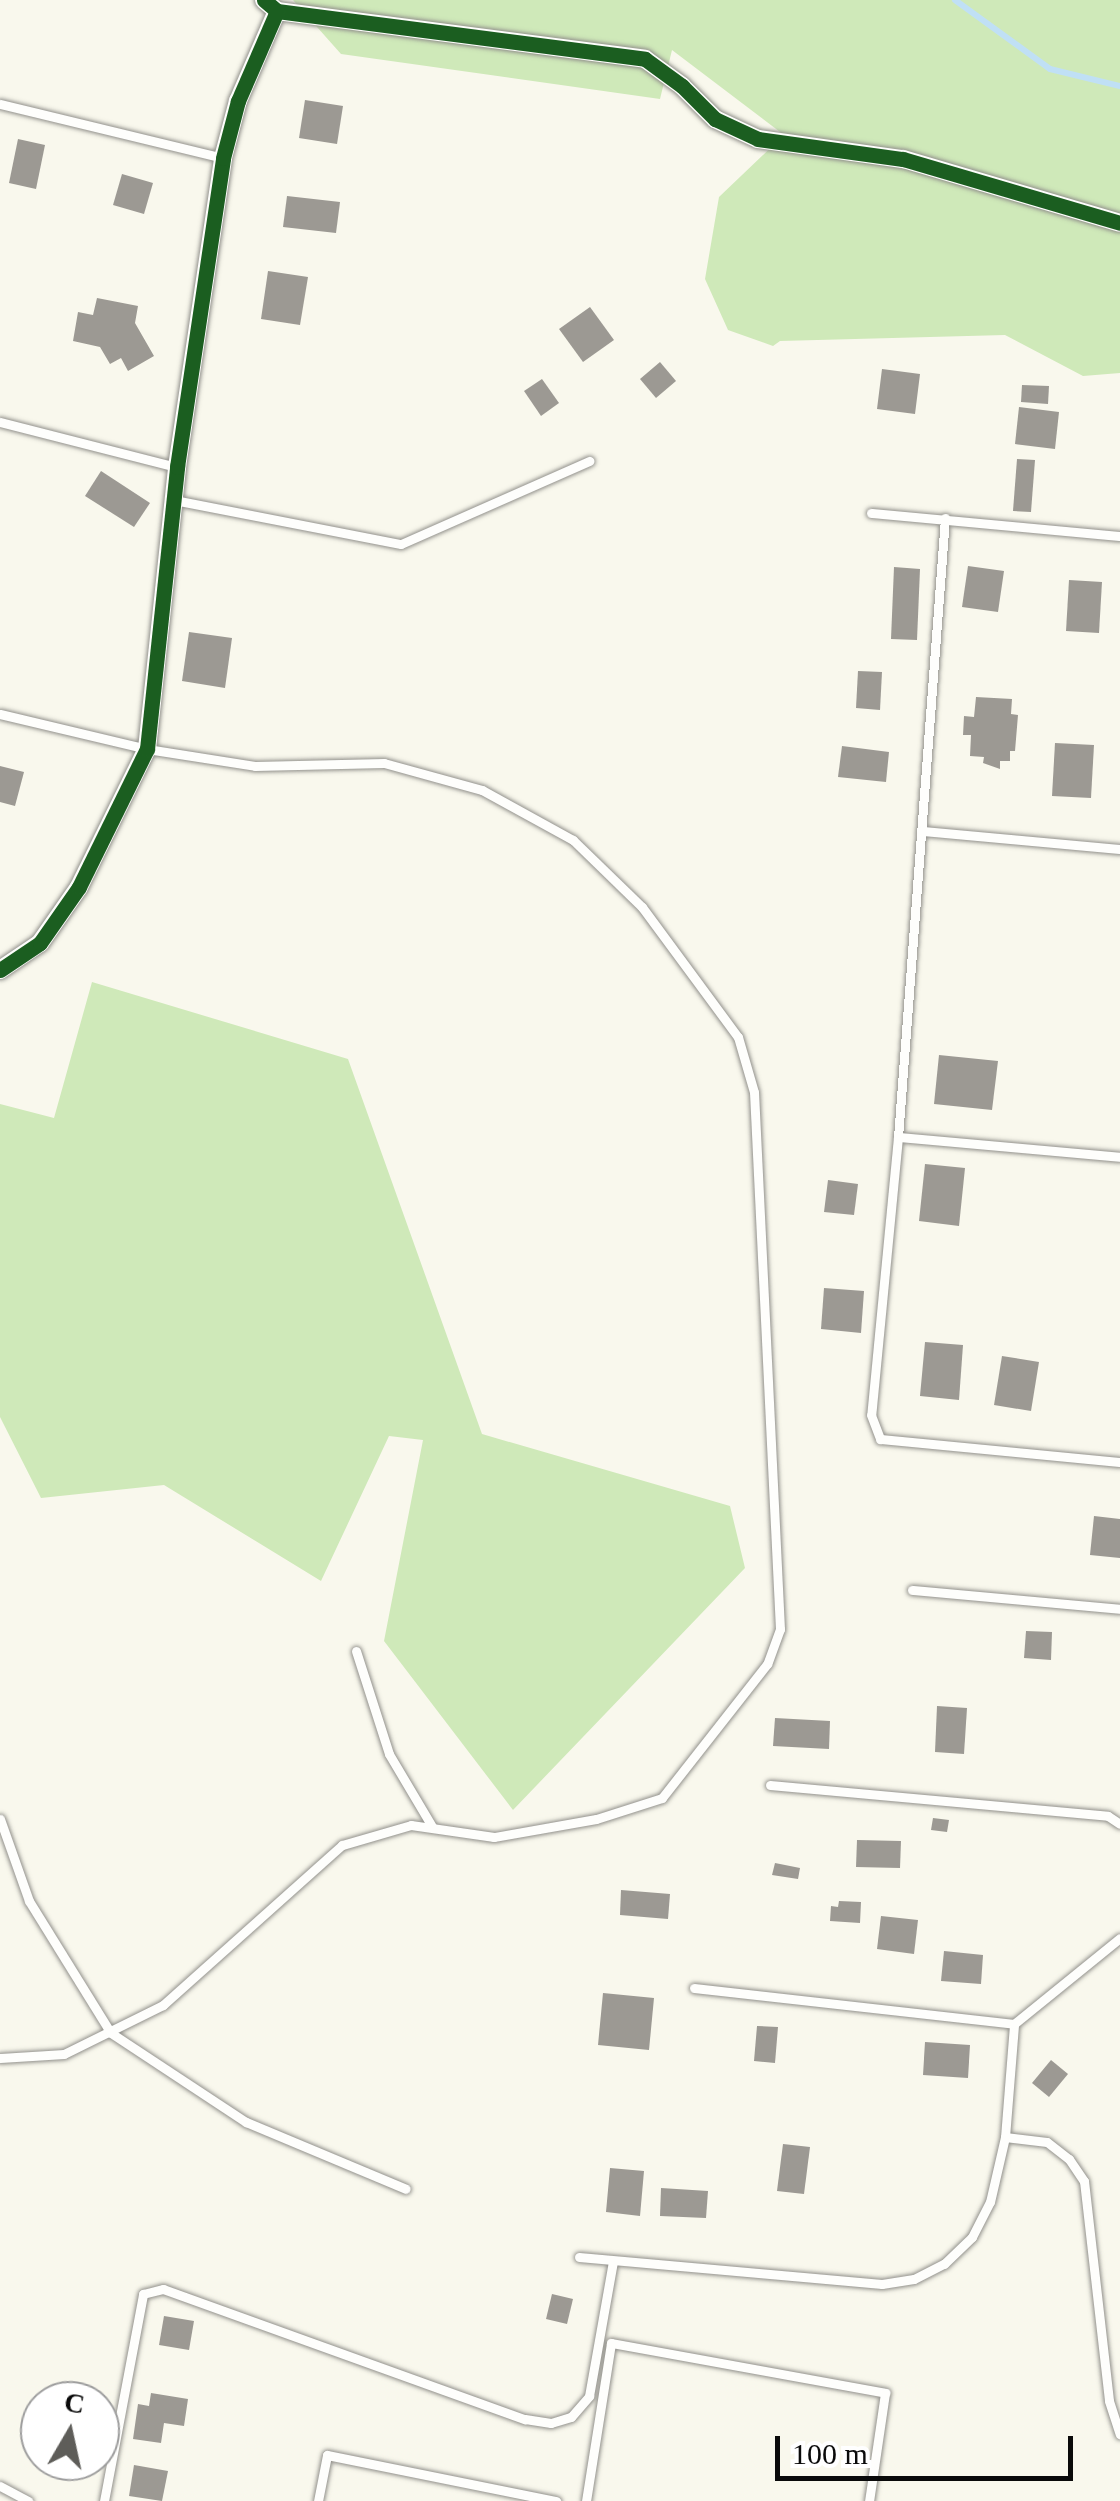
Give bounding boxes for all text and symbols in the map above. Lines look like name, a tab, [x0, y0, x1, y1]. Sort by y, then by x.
north arrow	[20, 2381, 120, 2481]
text: С	[62, 2386, 87, 2420]
scale bar	[780, 2416, 1078, 2478]
text: 100 m	[792, 2437, 868, 2470]

